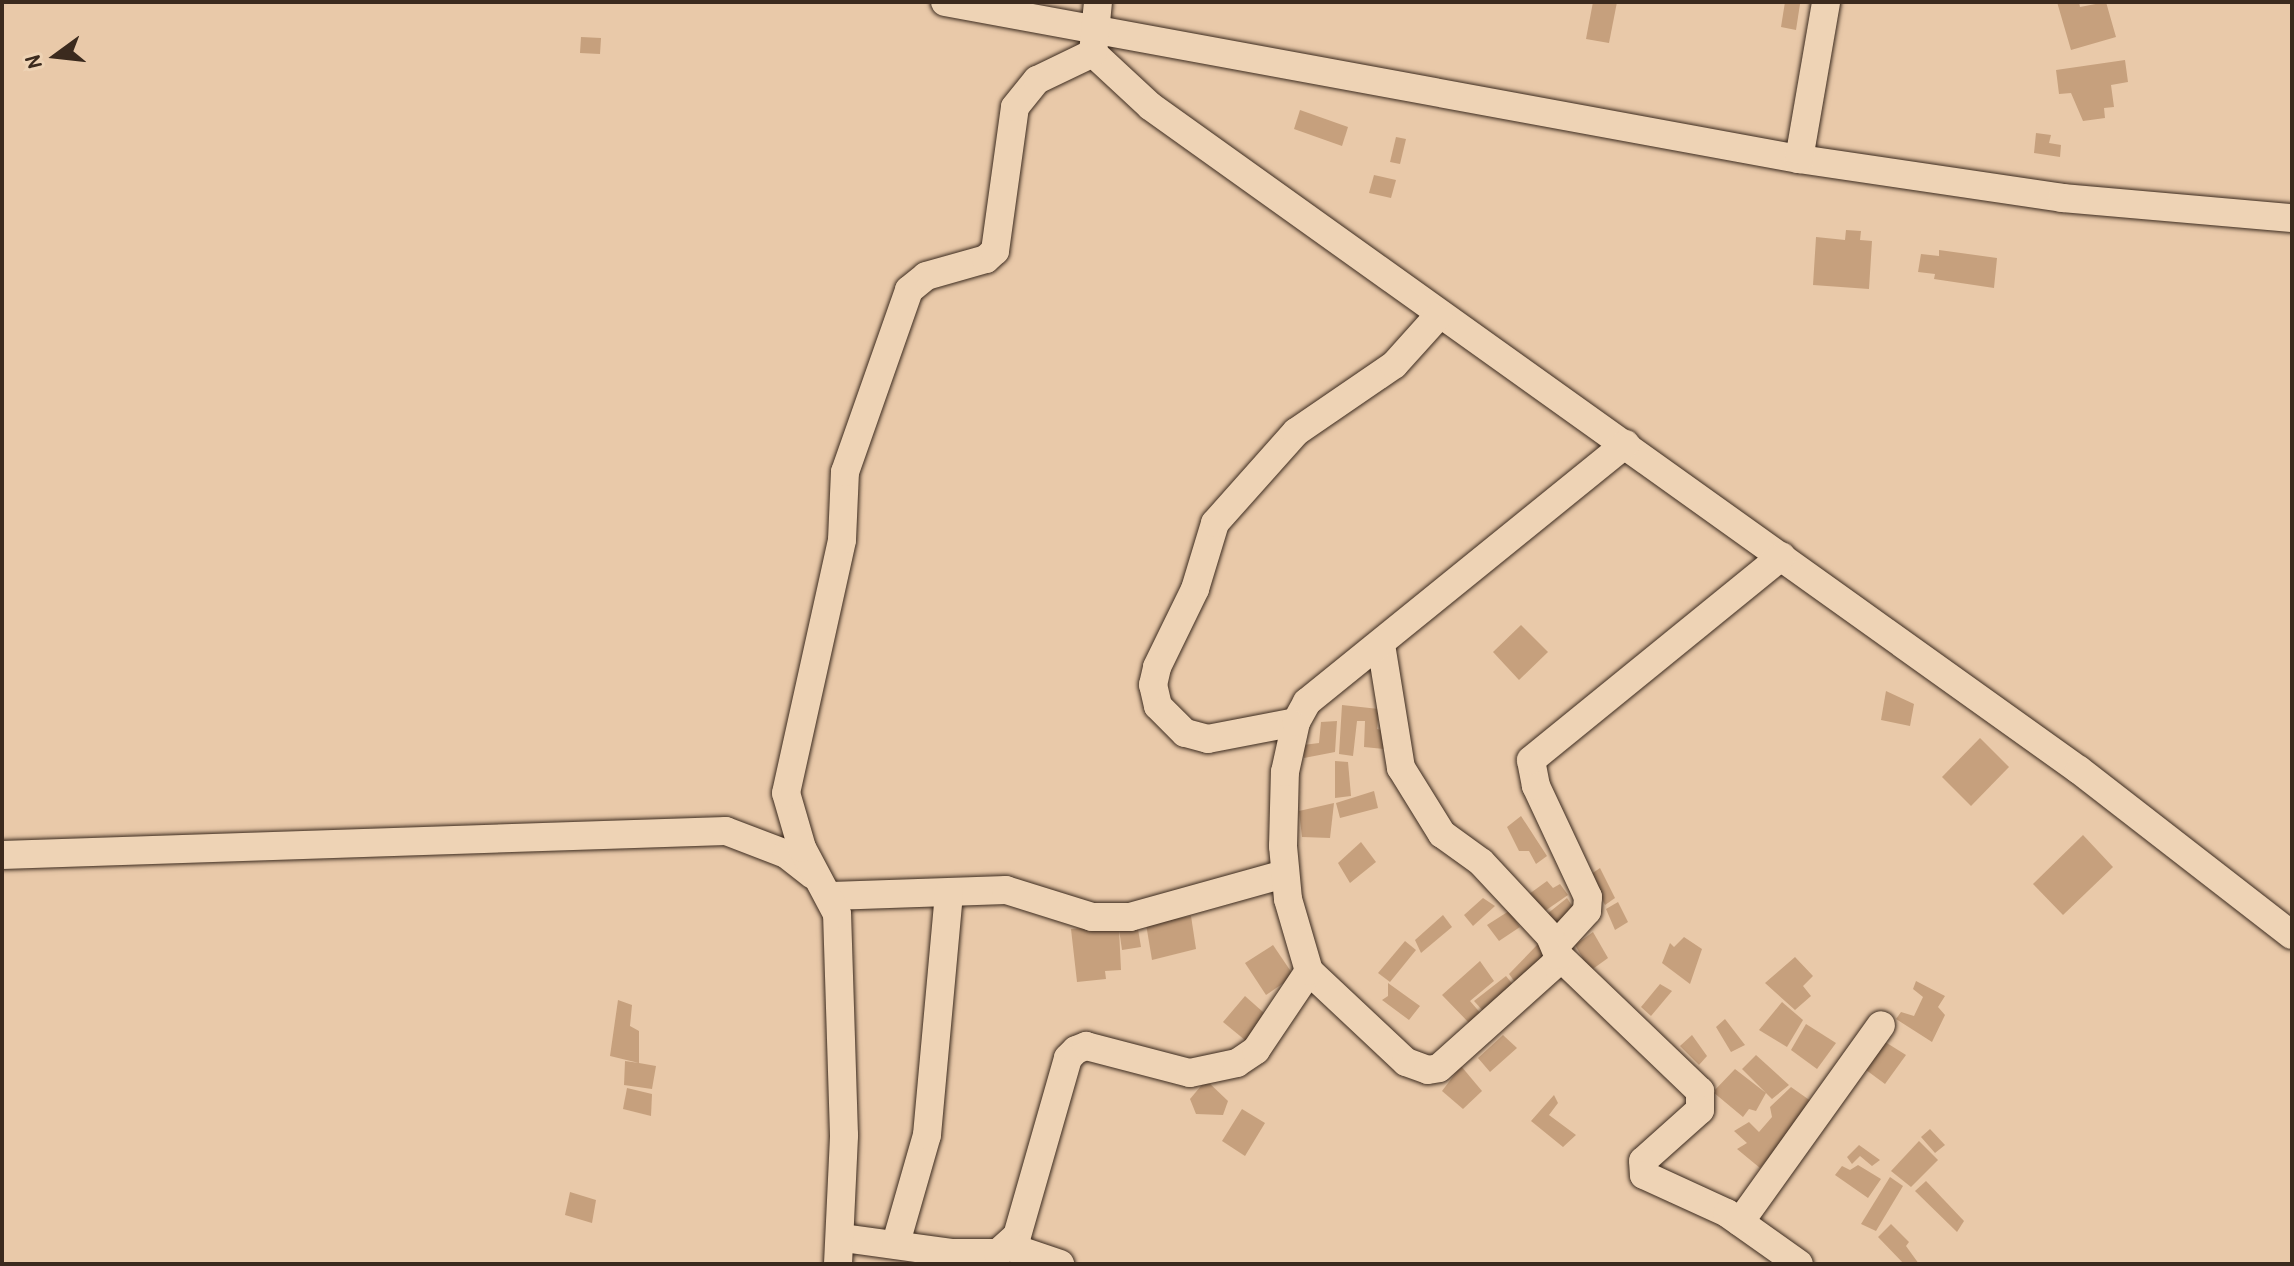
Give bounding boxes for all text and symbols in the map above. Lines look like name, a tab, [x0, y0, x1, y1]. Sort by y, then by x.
north arrow	[16, 16, 96, 96]
text: N	[17, 53, 49, 72]

